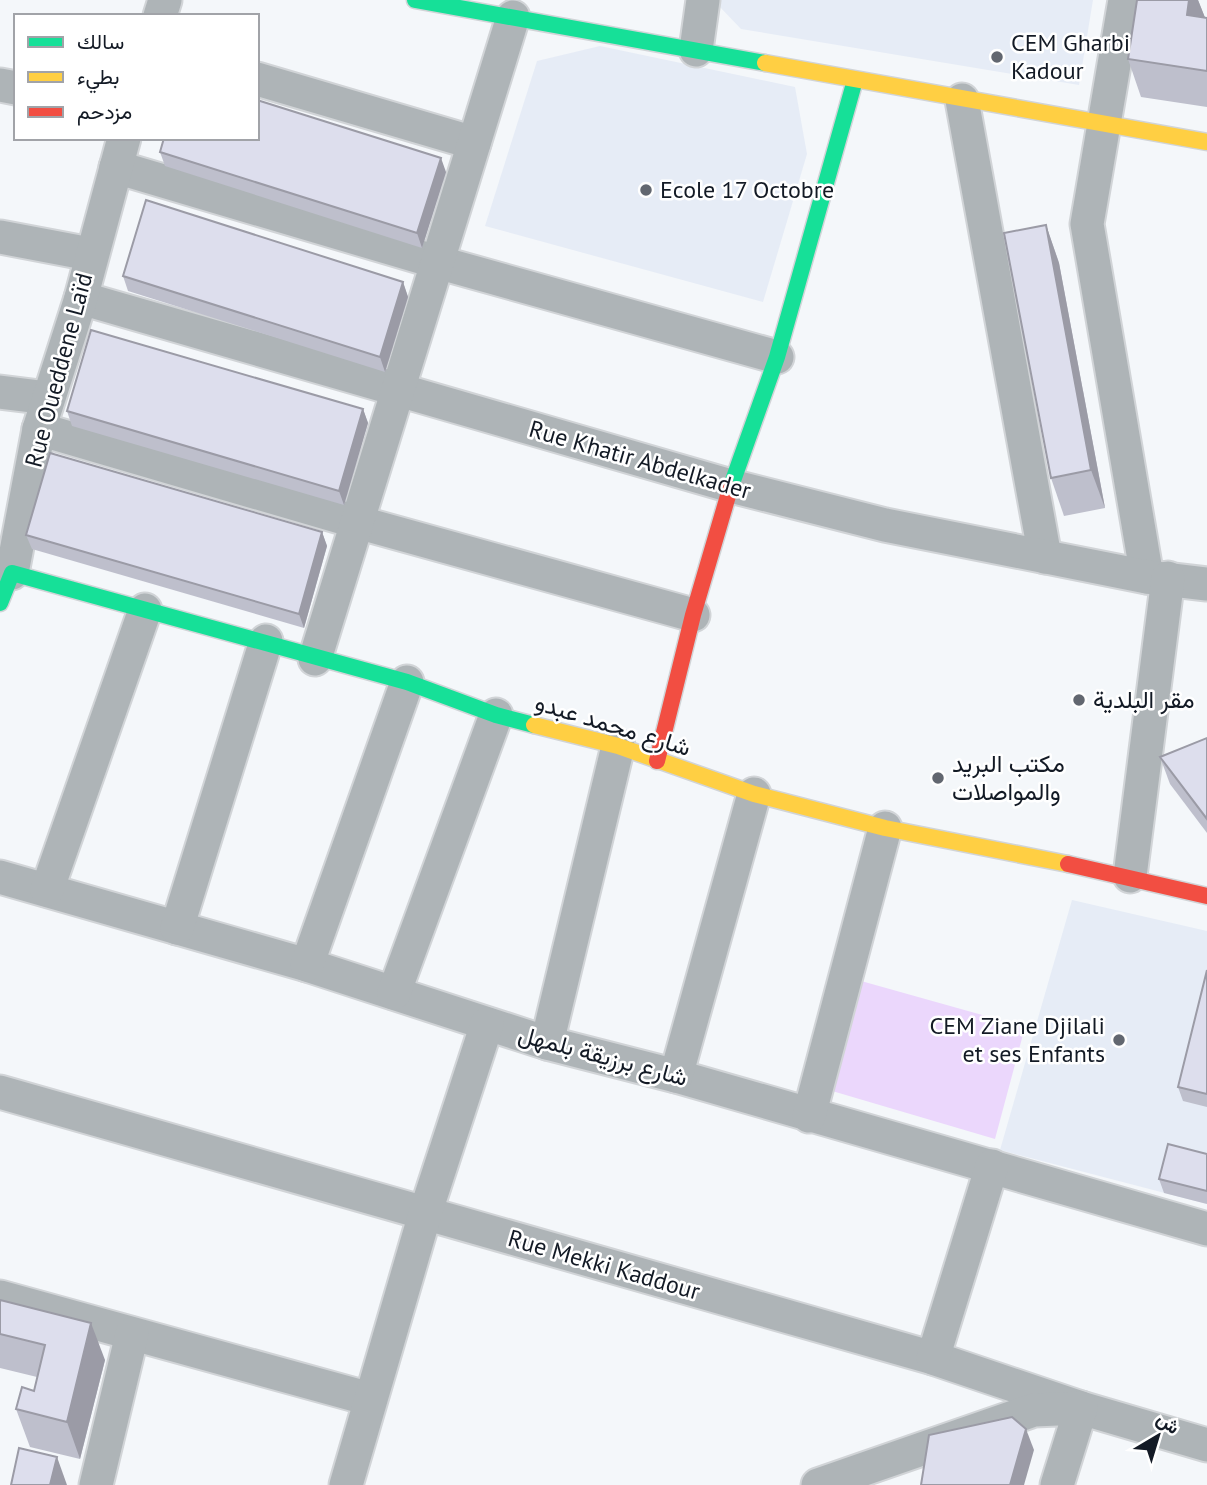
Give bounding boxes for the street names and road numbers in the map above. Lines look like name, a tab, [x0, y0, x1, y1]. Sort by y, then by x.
street label: Rue Oueddene Laïd	[18, 269, 99, 470]
street label: Rue Khatir Abdelkader	[526, 413, 755, 506]
street label: شارع محمد عبدو	[531, 686, 695, 764]
street label: شارع برزيقة بلمهل	[515, 1018, 691, 1094]
street label: Rue Mekki Kaddour	[505, 1222, 704, 1307]

